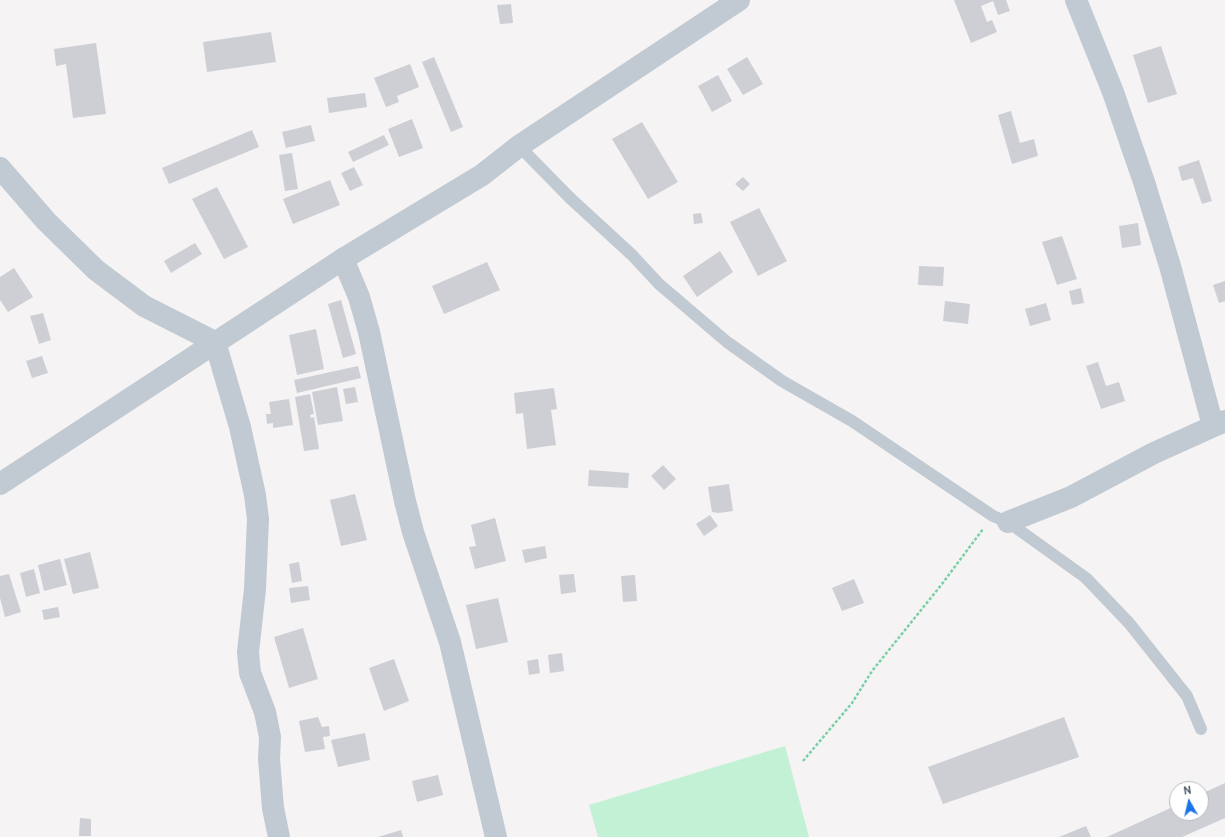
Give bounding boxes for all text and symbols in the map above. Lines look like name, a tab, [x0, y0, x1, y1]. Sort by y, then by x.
north arrow	[1169, 781, 1209, 821]
text: N	[1183, 783, 1192, 798]

